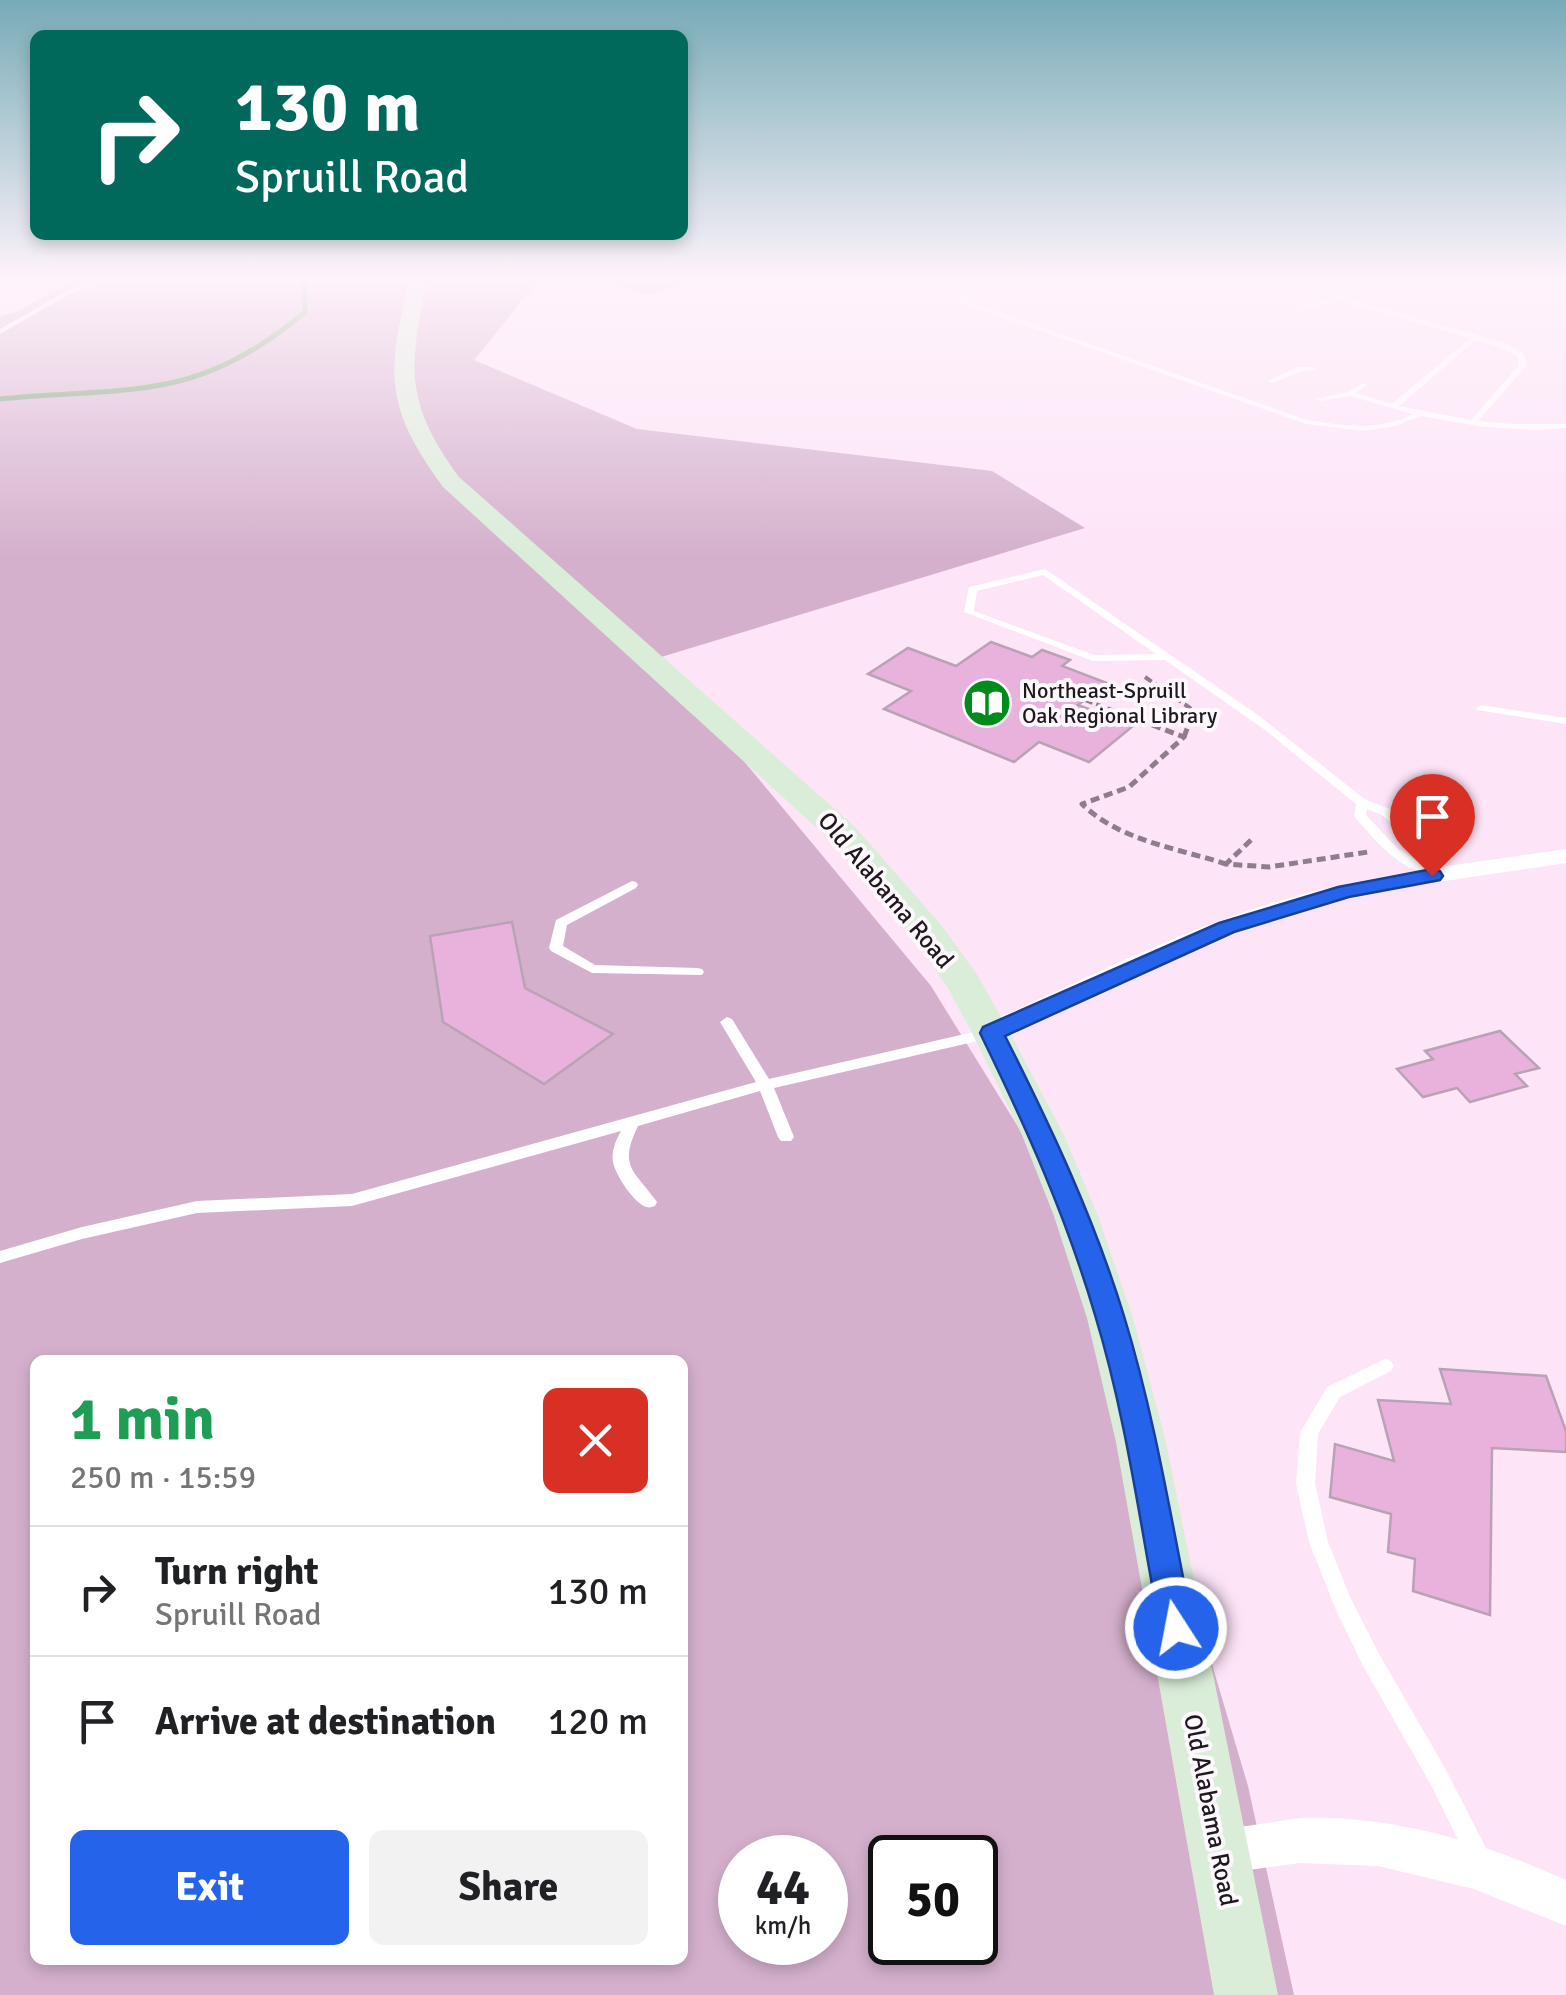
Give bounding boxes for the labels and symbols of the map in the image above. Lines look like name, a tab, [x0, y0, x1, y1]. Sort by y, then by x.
library icon: Northeast-Spruill Oak Regional Library	[961, 677, 1013, 729]
place label: Northeast-Spruill Oak Regional Library	[1022, 677, 1218, 729]
pin	[1390, 774, 1475, 877]
street label: Old Alabama Road	[811, 805, 961, 975]
position arrow	[1124, 1576, 1228, 1680]
street label: Old Alabama Road	[1177, 1711, 1245, 1909]
speed limit sign: 50	[868, 1835, 998, 1965]

